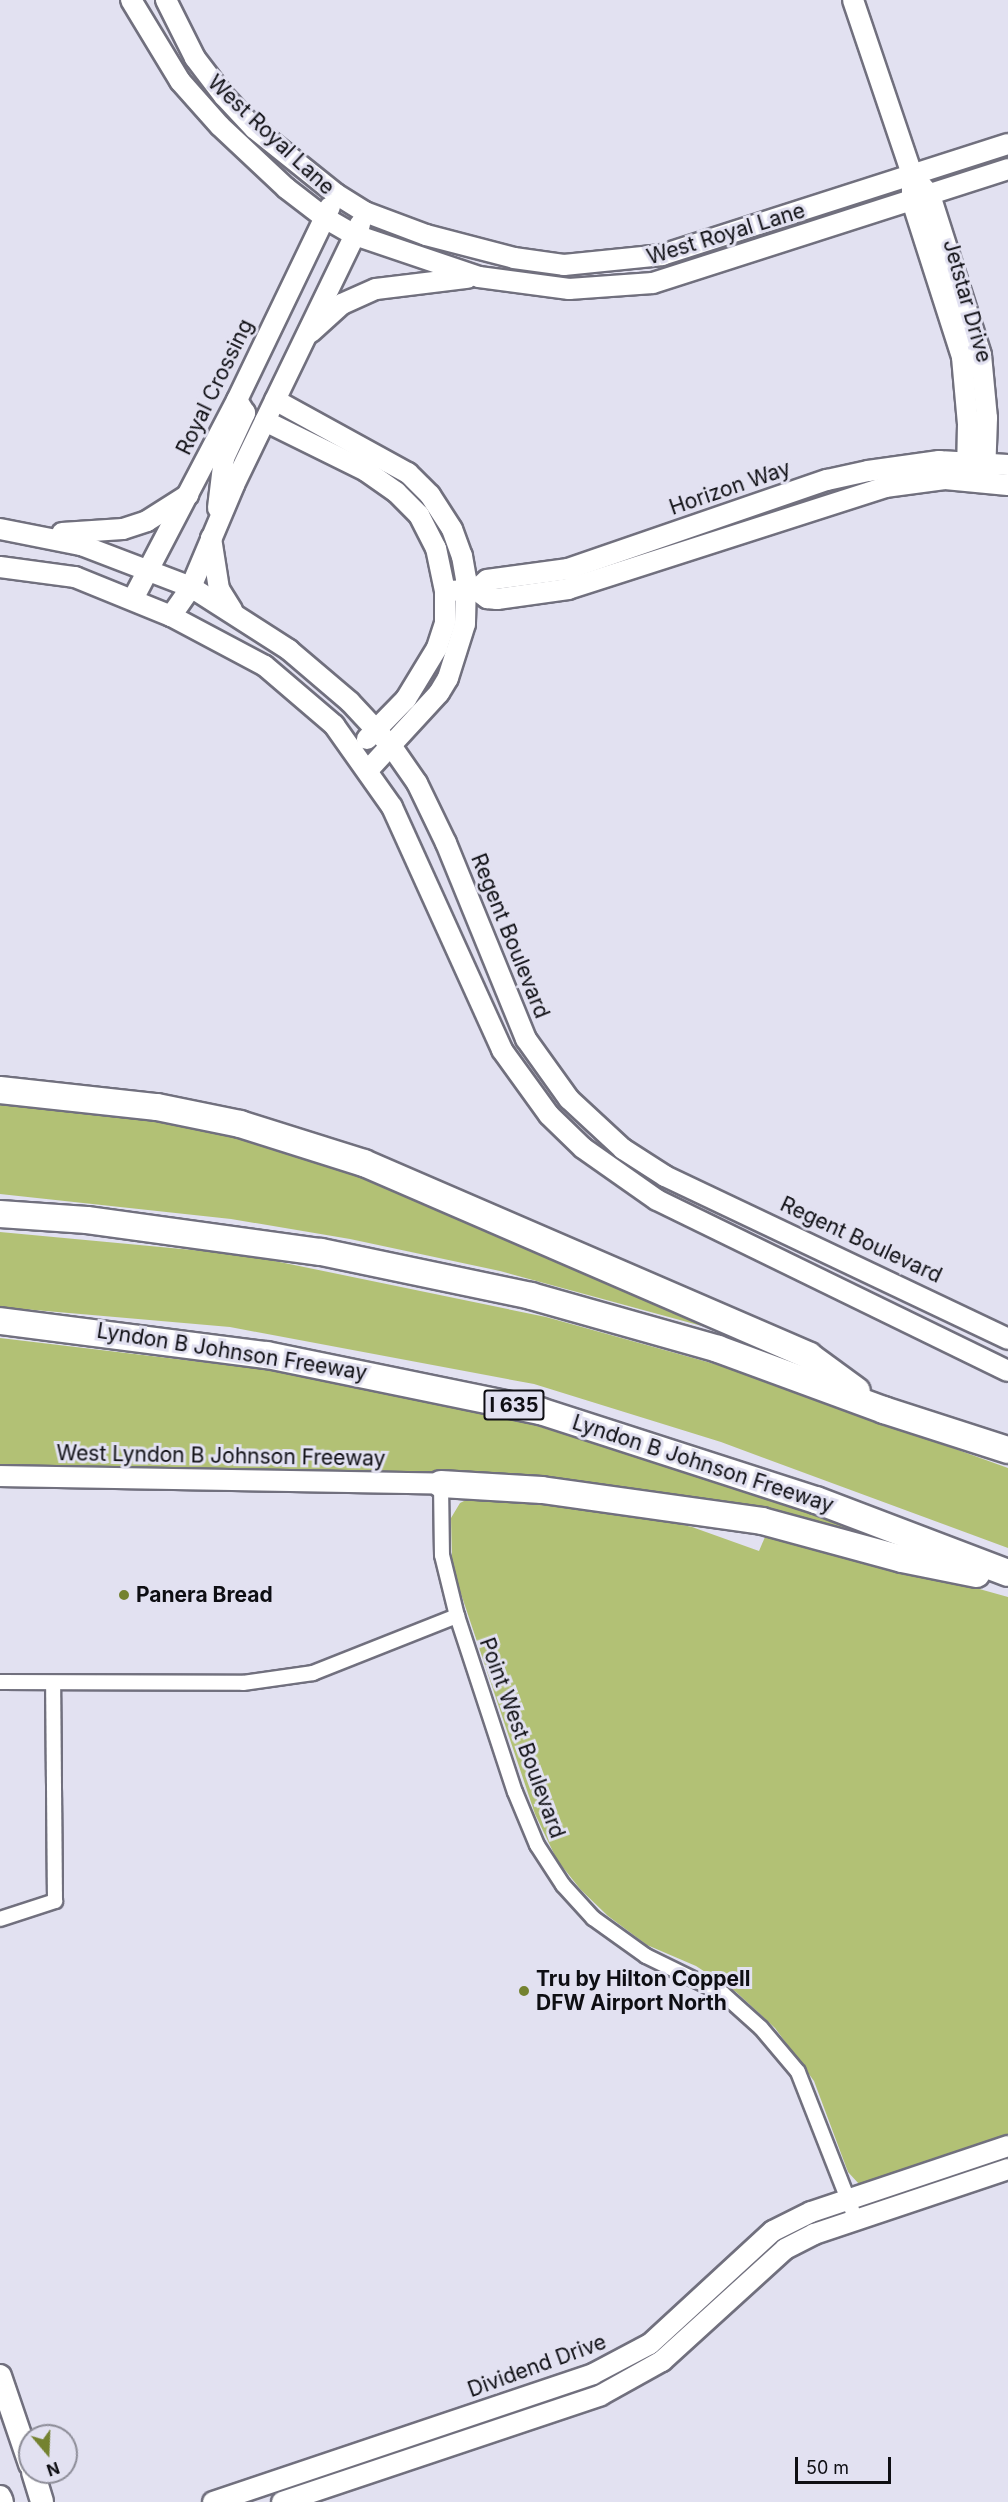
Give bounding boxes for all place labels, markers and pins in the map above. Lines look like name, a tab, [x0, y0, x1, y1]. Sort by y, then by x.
place label: Panera Bread	[136, 1582, 273, 1608]
marker: Panera Bread	[117, 1588, 131, 1602]
place label: Tru by Hilton Coppell DFW Airport North	[536, 1966, 750, 2016]
marker: Tru by Hilton Coppell DFW Airport North	[517, 1984, 531, 1998]

